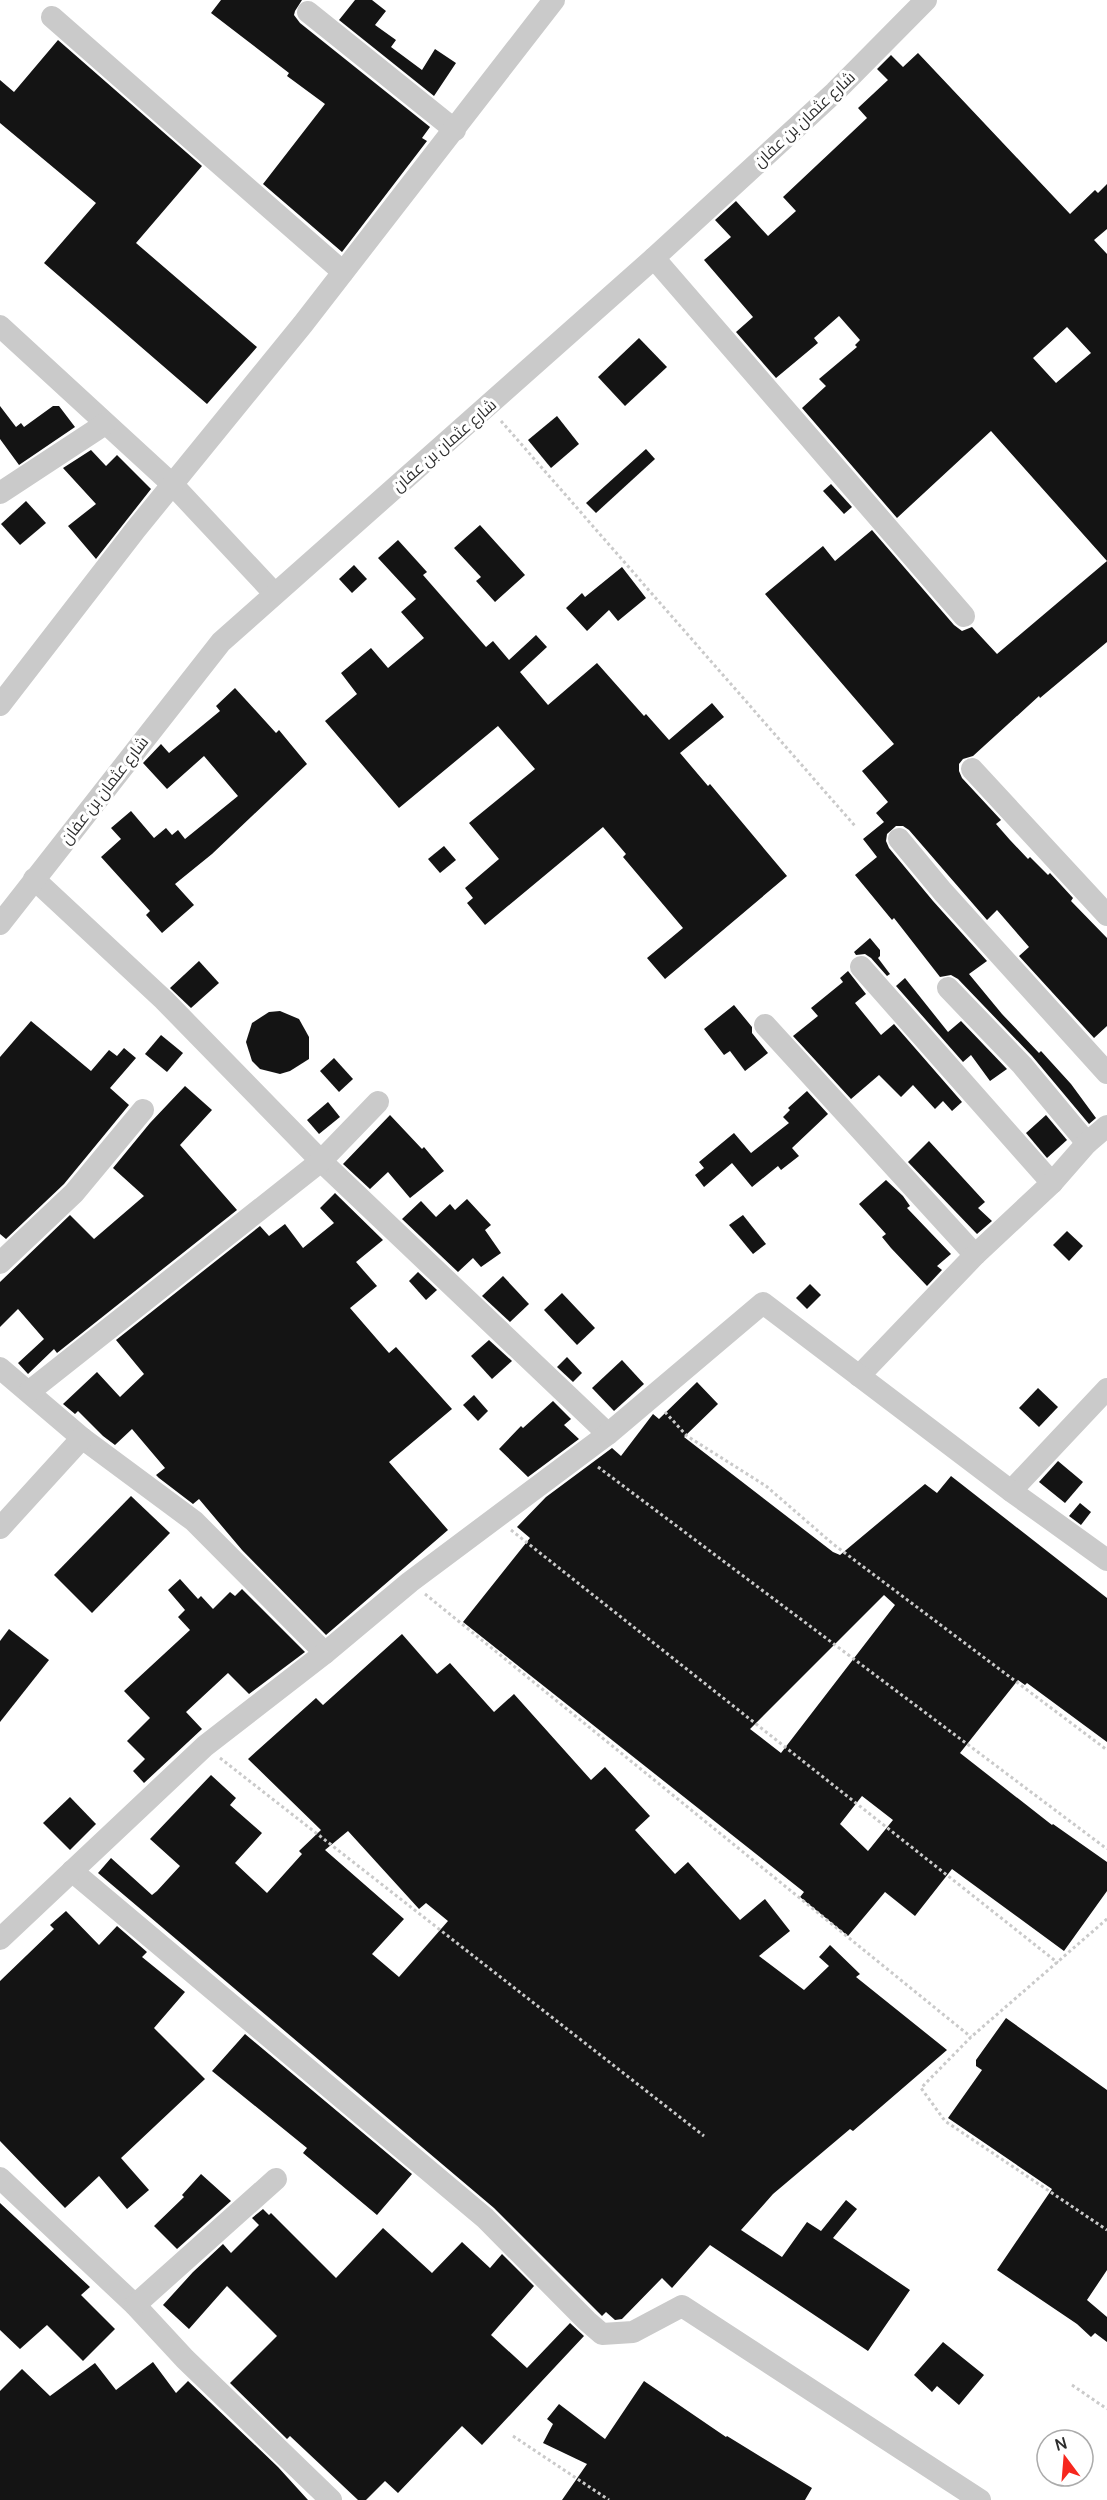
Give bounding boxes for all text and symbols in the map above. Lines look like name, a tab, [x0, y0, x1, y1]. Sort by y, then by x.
street label: شارع عثمان بن عفان	[748, 66, 860, 173]
street label: شارع عثمان بن عفان	[387, 394, 501, 497]
street label: شارع عثمان بن عفان	[55, 731, 154, 849]
north arrow	[1035, 2428, 1095, 2488]
text: N	[1052, 2431, 1069, 2456]

